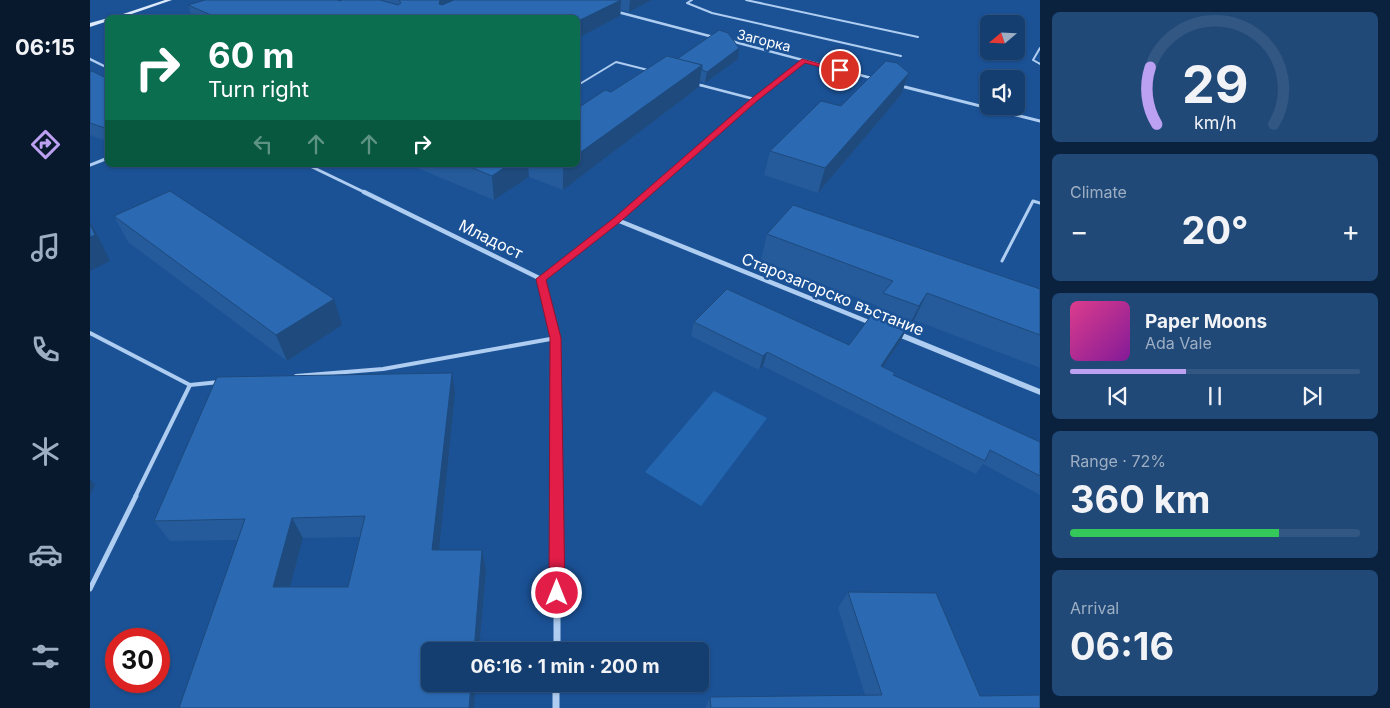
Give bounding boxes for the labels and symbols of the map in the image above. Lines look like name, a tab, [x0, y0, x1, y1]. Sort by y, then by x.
north arrow	[980, 15, 1025, 60]
street label: Загорка	[735, 25, 793, 55]
pin	[819, 49, 861, 91]
street label: Младост	[456, 215, 527, 263]
street label: Старозагорско въстание	[739, 248, 927, 340]
position arrow	[530, 566, 582, 618]
speed limit sign: 30	[105, 628, 170, 693]

